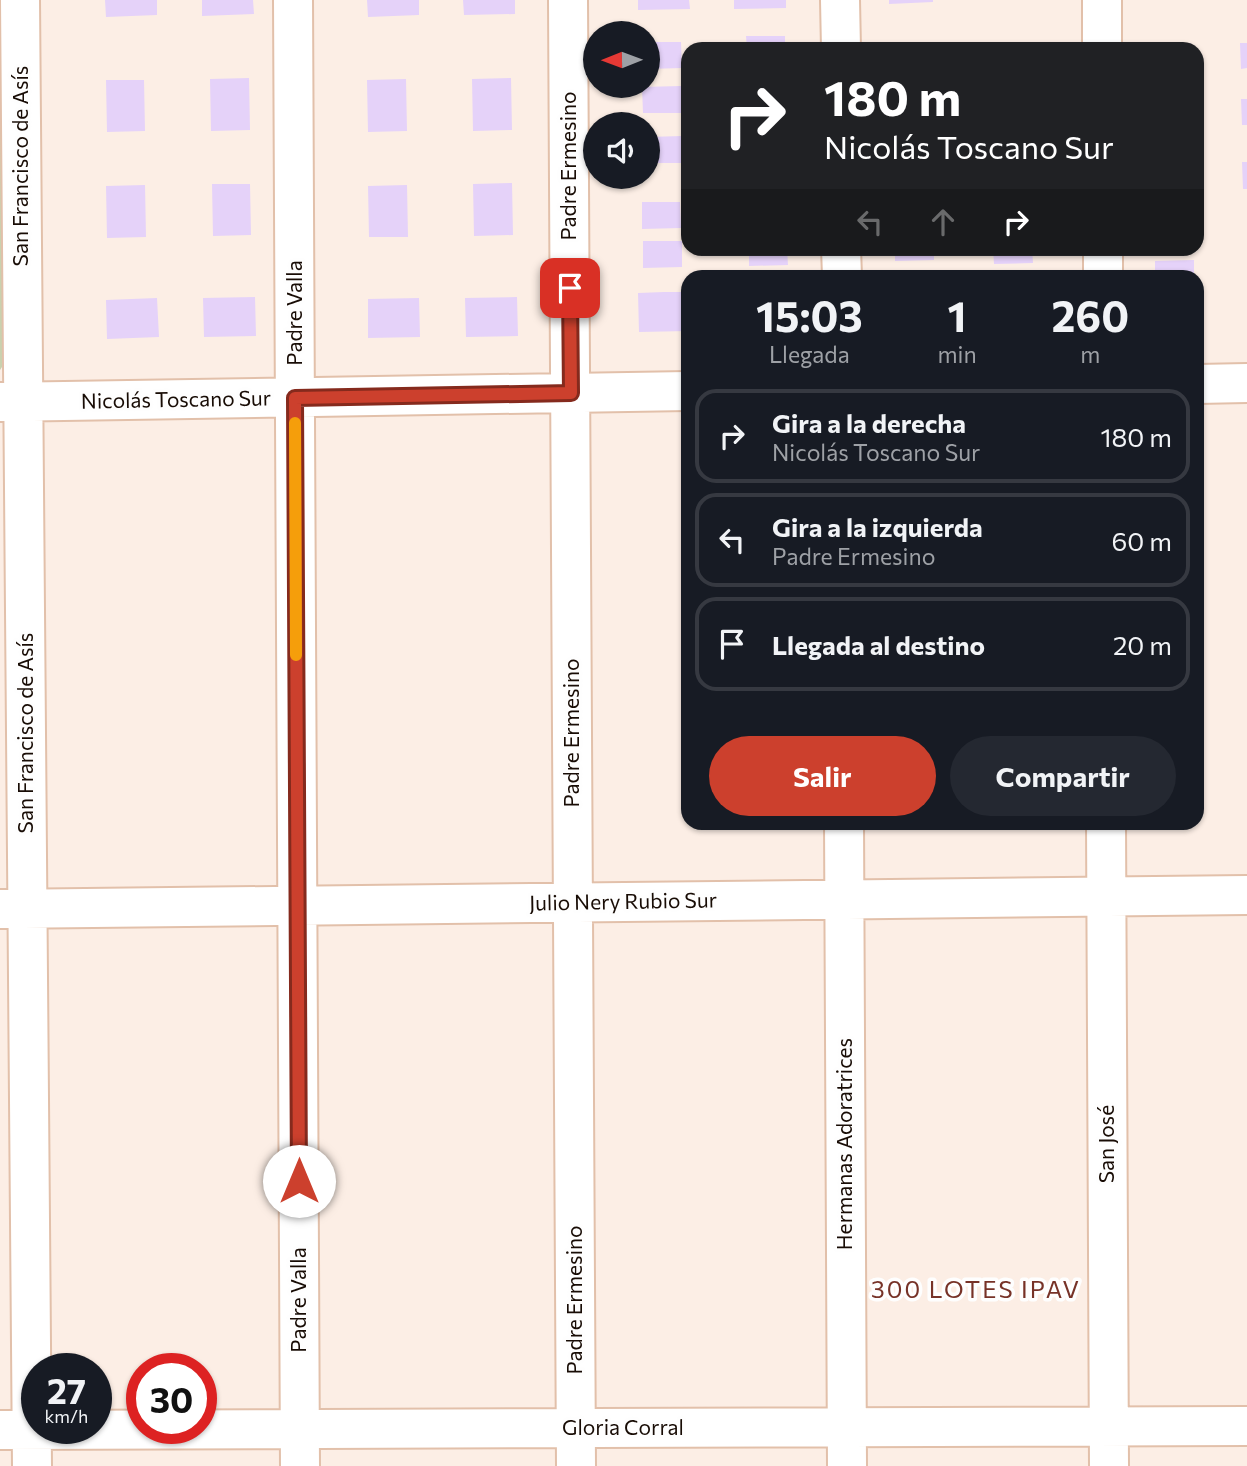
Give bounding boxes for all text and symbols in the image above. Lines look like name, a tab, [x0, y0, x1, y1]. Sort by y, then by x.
north arrow	[583, 21, 660, 98]
map controls	[583, 21, 660, 189]
street label: San Francisco de Asís	[7, 66, 32, 266]
text: 180 m	[824, 66, 961, 126]
icon: right	[709, 70, 800, 161]
street label: Padre Ermesino	[555, 91, 580, 241]
button: sound	[583, 112, 660, 189]
text: Nicolás Toscano Sur	[824, 126, 1114, 166]
icon: left	[851, 203, 889, 241]
icon: ahead	[924, 203, 962, 241]
icon: right	[997, 203, 1035, 241]
pin	[540, 258, 600, 318]
street label: Padre Valla	[281, 260, 306, 366]
icon: arrive	[551, 269, 589, 307]
text: 15:03	[756, 289, 863, 341]
text: 1	[948, 289, 967, 341]
text: 260	[1052, 289, 1129, 341]
text: Llegada	[769, 340, 850, 368]
text: min	[938, 340, 977, 368]
text: m	[1080, 340, 1100, 368]
street label: Nicolás Toscano Sur	[81, 384, 271, 413]
text: Gira a la derecha	[772, 407, 966, 438]
icon: right	[713, 417, 751, 455]
text: 180 m	[1100, 421, 1172, 452]
text: Nicolás Toscano Sur	[772, 438, 980, 466]
text: Gira a la izquierda	[772, 511, 983, 542]
icon: left	[713, 521, 751, 559]
text: 60 m	[1112, 525, 1172, 556]
text: Padre Ermesino	[772, 542, 935, 570]
icon: arrive	[713, 625, 751, 663]
text: Llegada al destino	[772, 629, 985, 660]
text: 20 m	[1113, 629, 1172, 660]
street label: San Francisco de Asís	[12, 633, 37, 833]
street label: Padre Ermesino	[558, 658, 583, 808]
button: Salir	[709, 736, 936, 816]
button: Compartir	[950, 736, 1176, 816]
street label: Julio Nery Rubio Sur	[529, 886, 717, 915]
street label: Hermanas Adoratrices	[831, 1038, 856, 1250]
street label: San José	[1093, 1105, 1118, 1183]
position arrow	[262, 1144, 336, 1218]
street label: Padre Ermesino	[561, 1225, 586, 1375]
street label: Padre Valla	[285, 1247, 310, 1353]
district label: 300 LOTES IPAV	[871, 1274, 1081, 1303]
speed limit sign: 30	[126, 1353, 217, 1444]
text: 27	[47, 1368, 86, 1411]
text: km/h	[45, 1405, 88, 1427]
street label: Gloria Corral	[562, 1414, 684, 1439]

